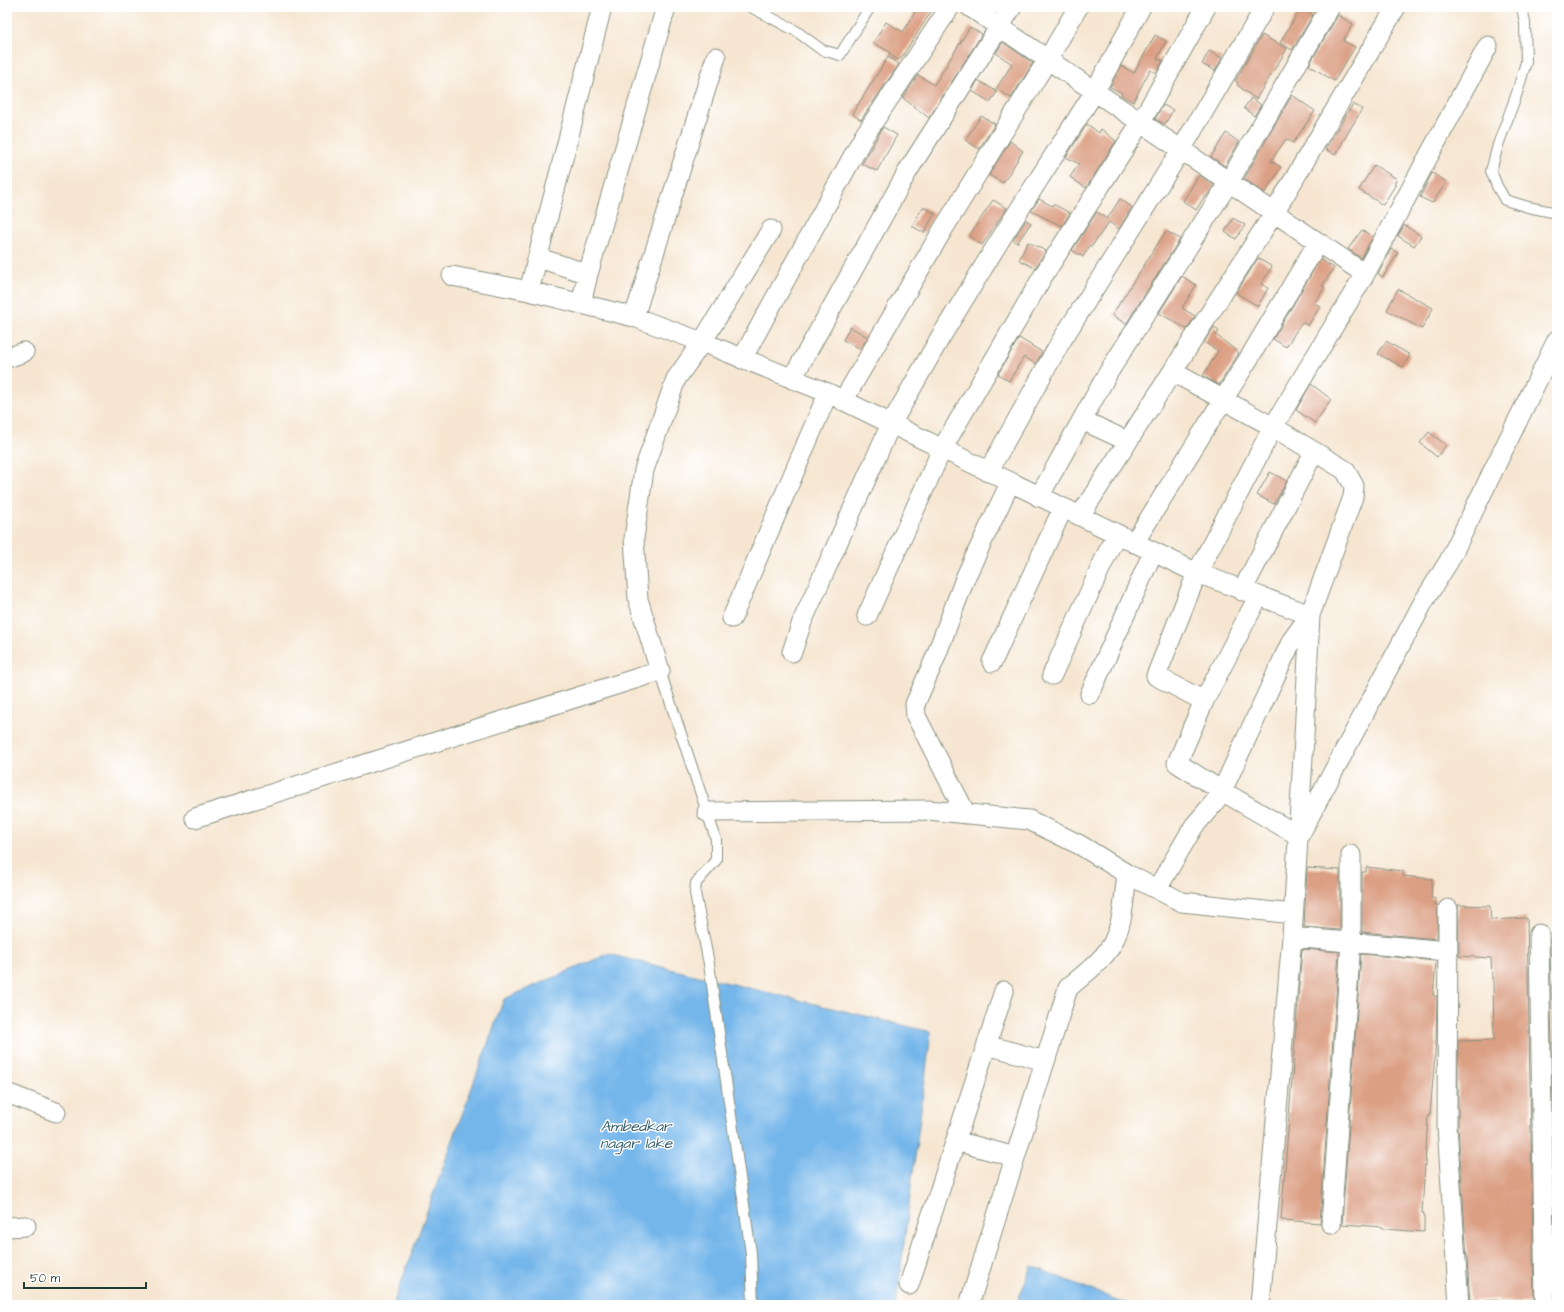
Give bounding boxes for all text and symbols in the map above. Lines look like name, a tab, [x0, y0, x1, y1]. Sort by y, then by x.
water label: Ambedkar nagar lake	[600, 1116, 673, 1155]
scale bar	[24, 1264, 146, 1290]
text: 50 m	[30, 1270, 61, 1287]

